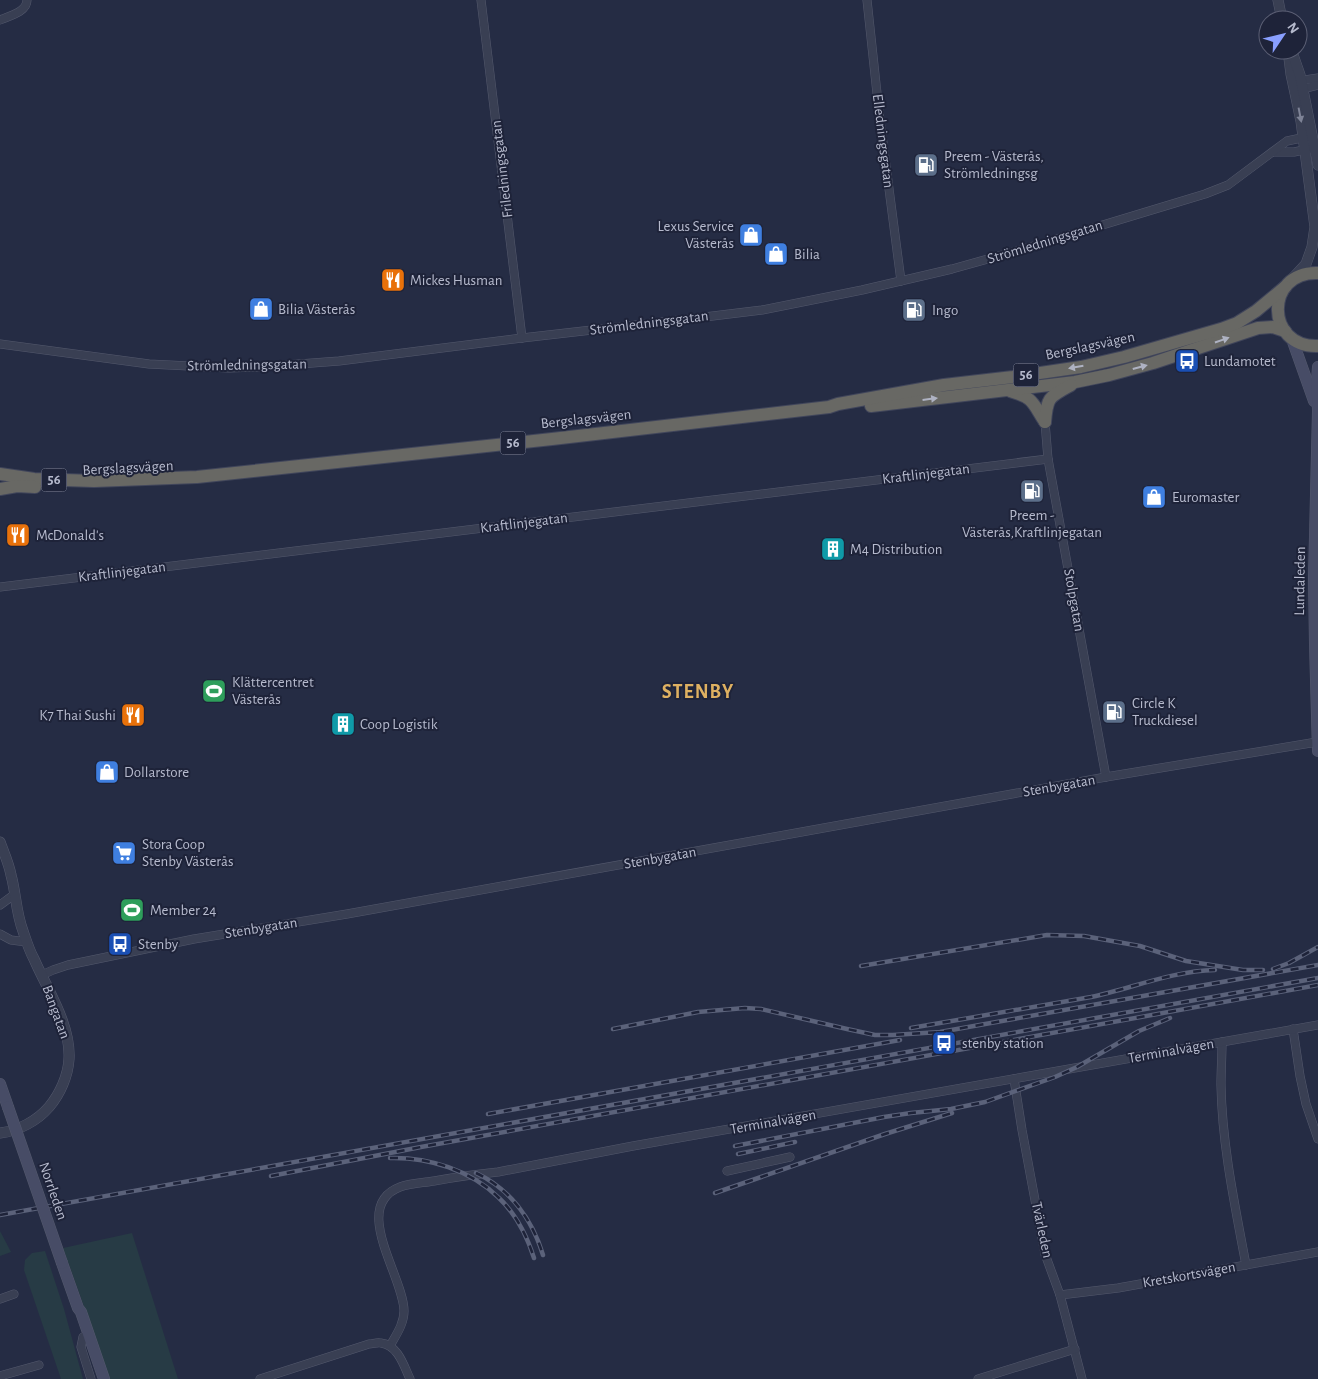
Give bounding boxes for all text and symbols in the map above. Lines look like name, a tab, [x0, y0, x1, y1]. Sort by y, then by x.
north arrow	[1258, 10, 1308, 60]
text: N	[1284, 20, 1301, 36]
street label: Elledningsgatan	[870, 93, 896, 189]
one-way arrow	[1296, 107, 1304, 123]
street label: Friledningsgatan	[489, 119, 515, 219]
place label: Preem - Västerås, Strömledningsg	[944, 149, 1044, 181]
fuel station icon: Preem - Västerås, Strömledningsg	[913, 152, 939, 178]
street label: Strömledningsgatan	[986, 217, 1104, 267]
place label: Lexus Service Västerås	[657, 219, 734, 251]
shop icon: Lexus Service Västerås	[738, 222, 764, 248]
shop icon: Bilia	[763, 241, 789, 267]
place label: Bilia	[794, 247, 820, 262]
restaurant icon: Mickes Husman	[380, 267, 406, 293]
place label: Mickes Husman	[410, 273, 503, 288]
shop icon: Bilia Västerås	[248, 296, 274, 322]
fuel station icon: Ingo	[901, 297, 927, 323]
place label: Bilia Västerås	[278, 302, 355, 317]
place label: Ingo	[932, 303, 958, 318]
street label: Strömledningsgatan	[589, 308, 709, 338]
street label: Bergslagsvägen	[1044, 329, 1136, 363]
one-way arrow	[1215, 336, 1230, 344]
bus stop icon: Lundamotet	[1174, 348, 1200, 374]
place label: Lundamotet	[1204, 354, 1276, 369]
street label: Strömledningsgatan	[187, 356, 307, 374]
one-way arrow	[1132, 362, 1147, 370]
road number: 56	[1014, 364, 1038, 386]
one-way arrow	[1068, 364, 1084, 372]
one-way arrow	[922, 395, 938, 403]
street label: Bergslagsvägen	[540, 407, 632, 431]
road number: 56	[500, 432, 526, 454]
street label: Bergslagsvägen	[82, 458, 174, 478]
street label: Kraftlinjegatan	[881, 461, 971, 487]
road number: 56	[42, 468, 66, 492]
fuel station icon: Preem - Västerås,Kraftlinjegatan	[1019, 478, 1045, 504]
shop icon: Euromaster	[1141, 484, 1167, 510]
place label: Euromaster	[1172, 490, 1239, 505]
place label: Preem - Västerås,Kraftlinjegatan	[962, 508, 1102, 540]
street label: Kraftlinjegatan	[479, 510, 569, 536]
restaurant icon: McDonald's	[5, 522, 31, 548]
place label: McDonald's	[36, 528, 104, 543]
building icon: M4 Distribution	[820, 536, 846, 562]
place label: M4 Distribution	[850, 542, 942, 557]
street label: Lundaleden	[1292, 546, 1308, 616]
street label: Kraftlinjegatan	[77, 559, 167, 585]
street label: Stolpgatan	[1061, 567, 1087, 633]
place label: Klättercentret Västerås	[232, 675, 314, 707]
sports icon: Klättercentret Västerås	[201, 678, 227, 704]
district label: STENBY	[662, 682, 734, 702]
place label: Circle K Truckdiesel	[1132, 696, 1198, 728]
fuel station icon: Circle K Truckdiesel	[1101, 699, 1127, 725]
restaurant icon: K7 Thai Sushi	[120, 702, 146, 728]
place label: K7 Thai Sushi	[39, 708, 116, 723]
building icon: Coop Logistik	[330, 711, 356, 737]
place label: Coop Logistik	[360, 717, 438, 732]
shop icon: Dollarstore	[94, 759, 120, 785]
place label: Dollarstore	[124, 765, 189, 780]
street label: Stenbygatan	[1022, 772, 1096, 800]
place label: Stora Coop Stenby Västerås	[142, 837, 234, 869]
supermarket icon: Stora Coop Stenby Västerås	[111, 840, 137, 866]
street label: Stenbygatan	[623, 844, 697, 872]
sports icon: Member 24	[119, 897, 145, 923]
place label: Member 24	[150, 903, 216, 918]
street label: Stenbygatan	[224, 915, 298, 941]
bus stop icon: Stenby	[107, 931, 133, 957]
place label: Stenby	[138, 937, 179, 952]
street label: Bangatan	[39, 983, 73, 1041]
bus stop icon: stenby station	[931, 1030, 957, 1056]
place label: stenby station	[962, 1036, 1044, 1051]
street label: Terminalvägen	[1127, 1036, 1215, 1066]
street label: Terminalvägen	[729, 1107, 817, 1137]
street label: Norrleden	[36, 1160, 70, 1222]
street label: Tvärleden	[1029, 1200, 1055, 1260]
street label: Kretskortsvägen	[1141, 1259, 1237, 1291]

